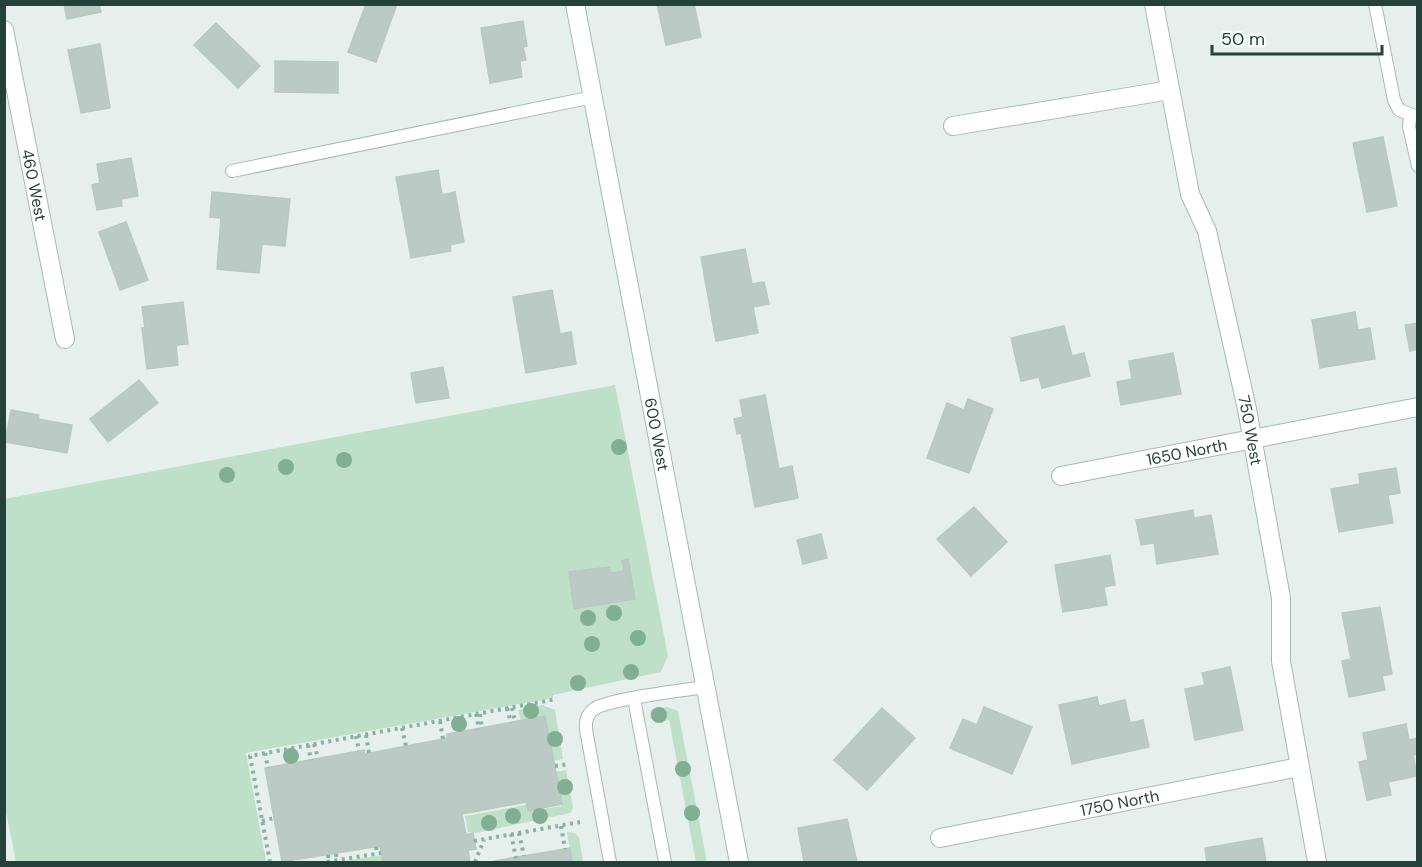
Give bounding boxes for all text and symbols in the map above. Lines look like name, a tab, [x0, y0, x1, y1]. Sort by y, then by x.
scale bar	[1212, 18, 1382, 56]
text: 50 m	[1221, 27, 1265, 51]
street label: 460 West	[17, 147, 51, 223]
street label: 750 West	[1233, 393, 1267, 467]
street label: 600 West	[639, 396, 674, 473]
street label: 1650 North	[1145, 434, 1229, 470]
street label: 1750 North	[1078, 785, 1161, 821]

